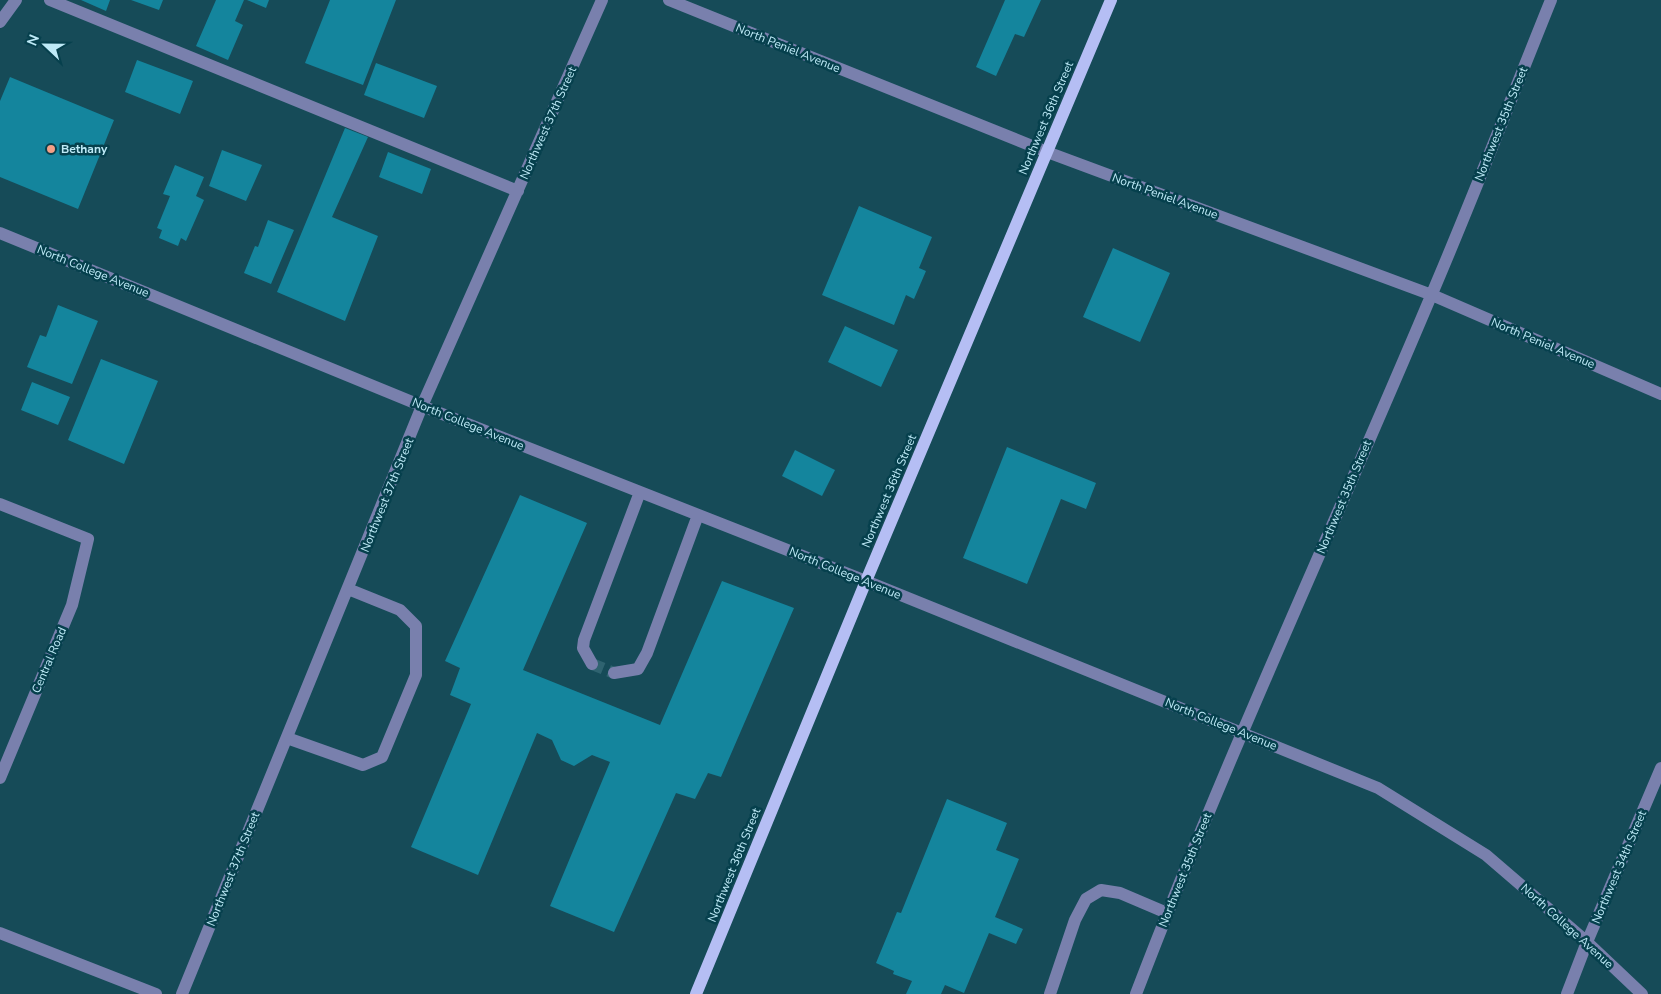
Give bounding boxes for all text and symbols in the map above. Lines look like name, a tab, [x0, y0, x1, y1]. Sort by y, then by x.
north arrow	[20, 20, 70, 70]
street label: North Peniel Avenue	[733, 20, 843, 76]
text: N	[23, 32, 44, 49]
street label: Northwest 36th Street	[1015, 58, 1077, 177]
street label: Northwest 37th Street	[516, 63, 580, 182]
street label: Northwest 35th Street	[1471, 64, 1532, 183]
place label: Bethany	[61, 141, 108, 157]
marker: Bethany	[45, 143, 57, 155]
street label: North Peniel Avenue	[1110, 169, 1220, 223]
street label: North College Avenue	[35, 241, 151, 301]
street label: North Peniel Avenue	[1489, 314, 1597, 372]
street label: North College Avenue	[410, 394, 526, 454]
street label: Northwest 36th Street	[858, 431, 920, 550]
street label: Northwest 37th Street	[357, 435, 418, 554]
street label: Northwest 35th Street	[1313, 437, 1375, 556]
street label: North College Avenue	[787, 543, 903, 603]
street label: Central Road	[28, 625, 70, 695]
street label: North College Avenue	[1163, 694, 1279, 754]
street label: Northwest 36th Street	[704, 805, 765, 924]
street label: Northwest 34th Street	[1588, 807, 1650, 926]
street label: Northwest 37th Street	[203, 809, 264, 928]
street label: Northwest 35th Street	[1155, 810, 1216, 929]
street label: North College Avenue	[1517, 880, 1617, 972]

